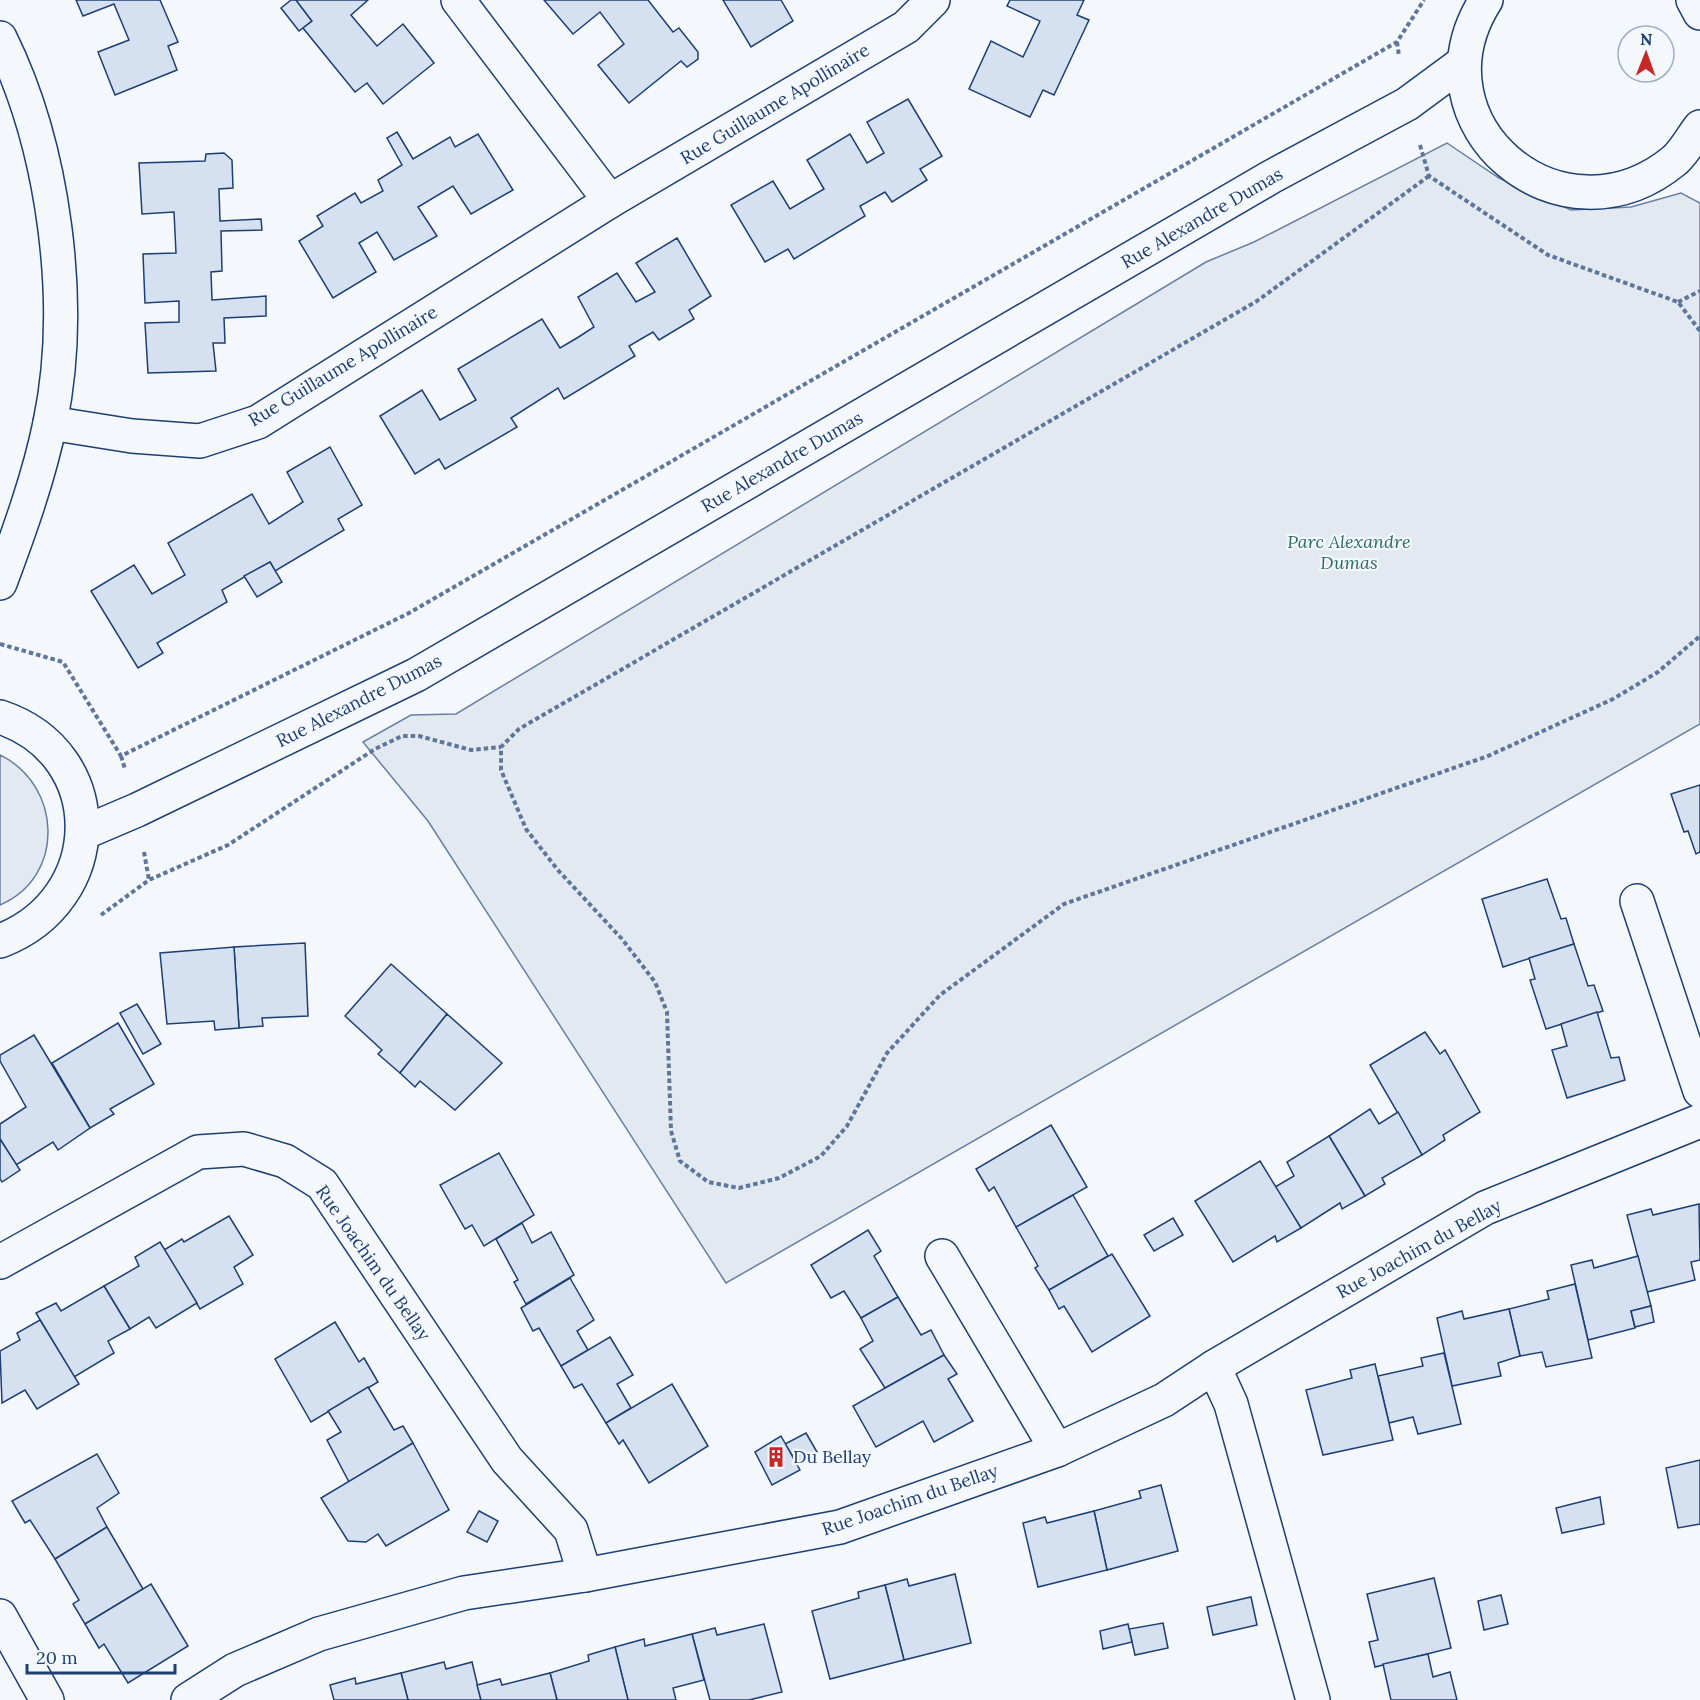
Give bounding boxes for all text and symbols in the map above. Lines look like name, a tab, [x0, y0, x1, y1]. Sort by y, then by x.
north arrow	[1616, 24, 1676, 84]
text: N	[1640, 29, 1653, 49]
street label: Rue Guillaume Apollinaire	[676, 38, 874, 169]
street label: Rue Alexandre Dumas	[1117, 162, 1287, 273]
street label: Rue Guillaume Apollinaire	[244, 300, 442, 431]
street label: Rue Alexandre Dumas	[697, 406, 867, 517]
park label: Parc Alexandre Dumas	[1287, 530, 1411, 574]
street label: Rue Alexandre Dumas	[272, 649, 445, 752]
street label: Rue Joachim du Bellay	[311, 1180, 436, 1345]
street label: Rue Joachim du Bellay	[1332, 1193, 1506, 1303]
building icon: Du Bellay	[764, 1445, 788, 1469]
place label: Du Bellay	[793, 1445, 872, 1468]
street label: Rue Joachim du Bellay	[819, 1458, 1001, 1540]
scale bar	[27, 1637, 176, 1675]
text: 20 m	[36, 1646, 78, 1669]

